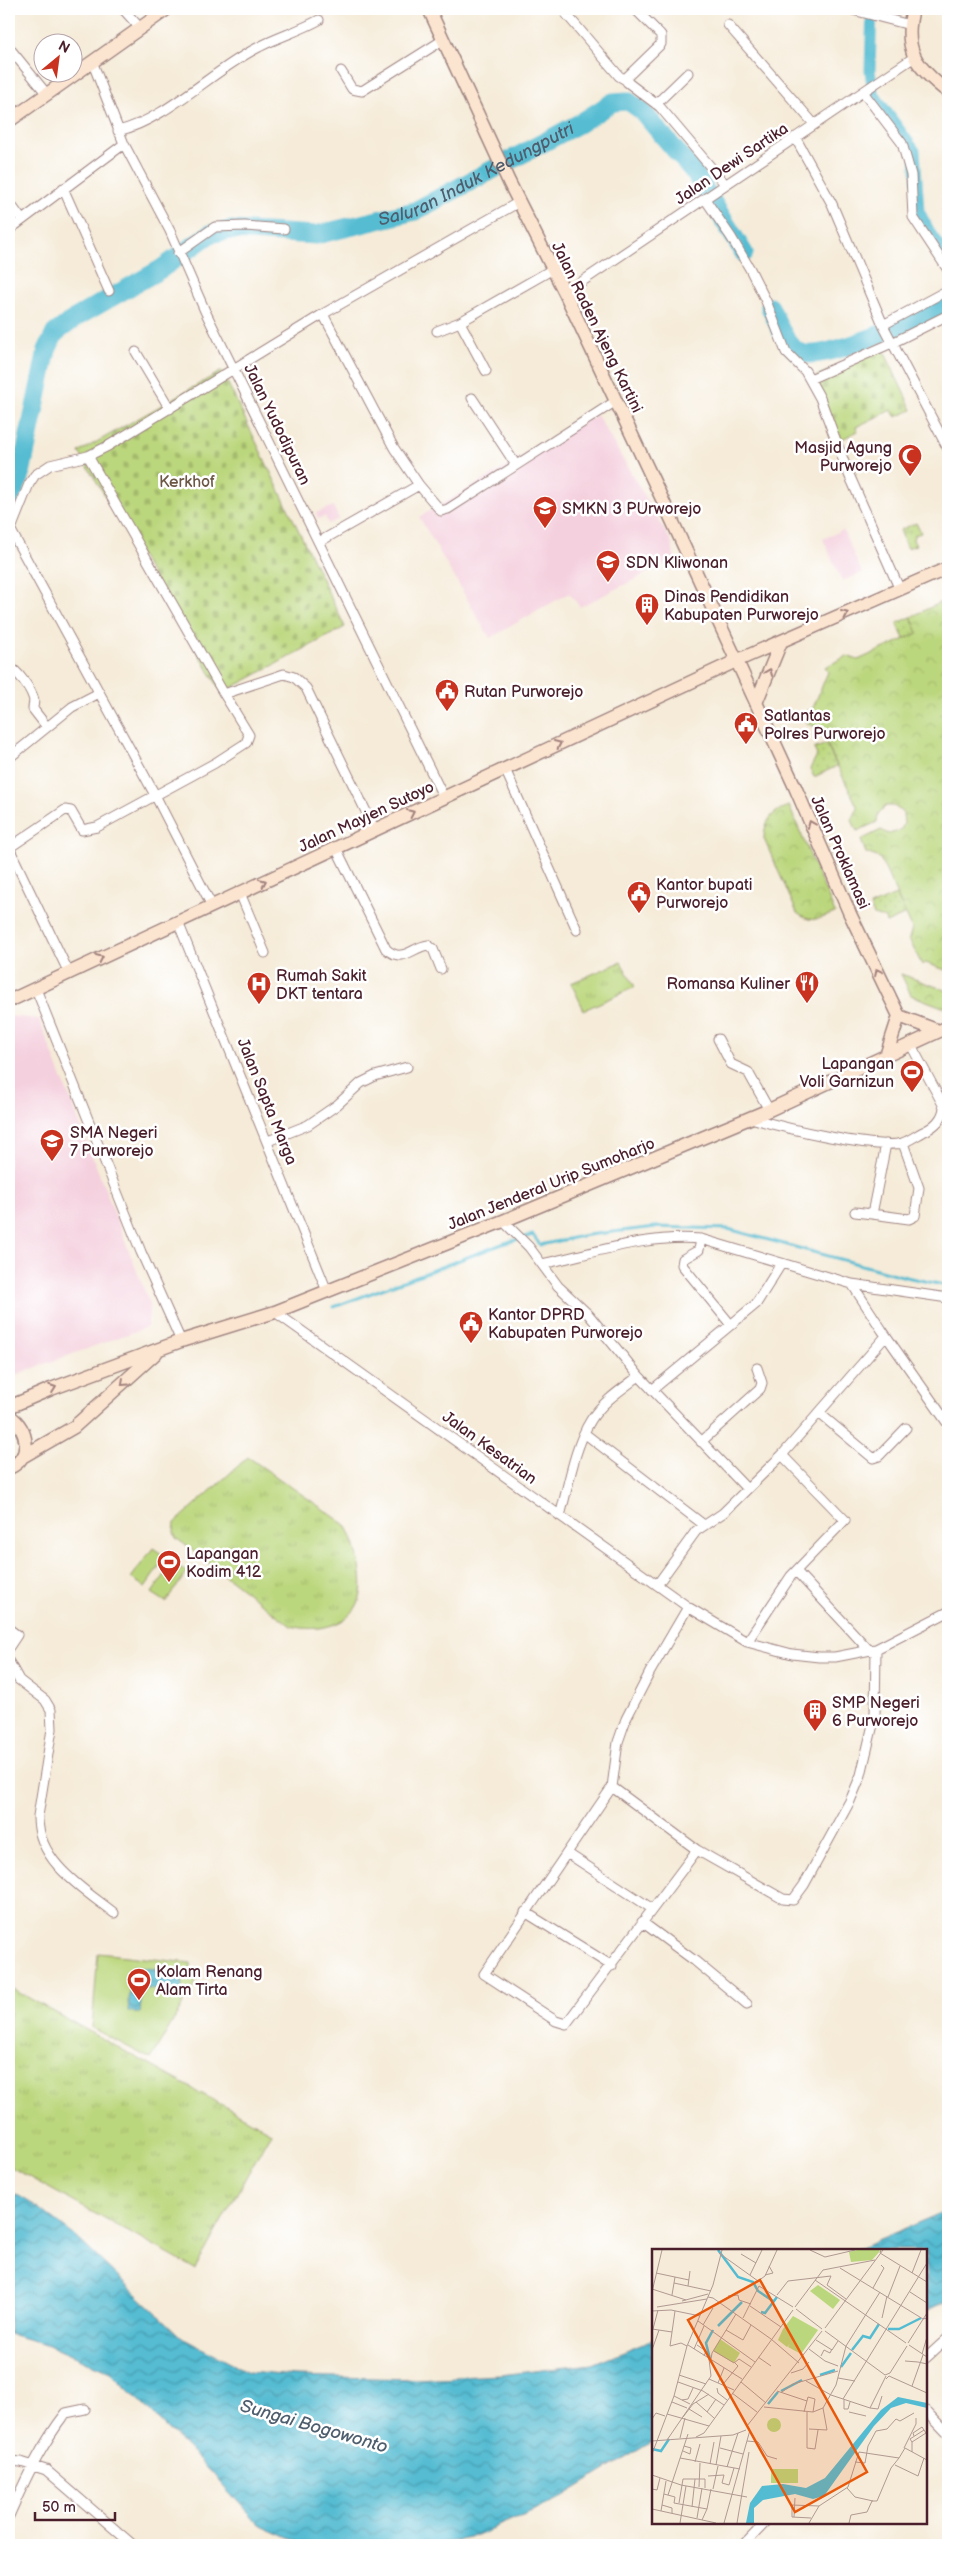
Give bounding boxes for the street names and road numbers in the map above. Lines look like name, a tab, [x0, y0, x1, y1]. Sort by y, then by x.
street label: Jalan Dewi Sartika	[672, 119, 792, 209]
street label: Jalan Raden Ajeng Kartini	[547, 239, 646, 416]
street label: Jalan Yudodipuran	[239, 361, 314, 488]
street label: Jalan Mayjen Sutoyo	[296, 778, 437, 857]
street label: Jalan Proklamasi	[806, 793, 873, 912]
street label: Jalan Sapta Marga	[233, 1035, 301, 1168]
street label: Jalan Jenderal Urip Sumoharjo	[445, 1134, 658, 1235]
street label: Jalan Kesatrian	[438, 1408, 540, 1489]

